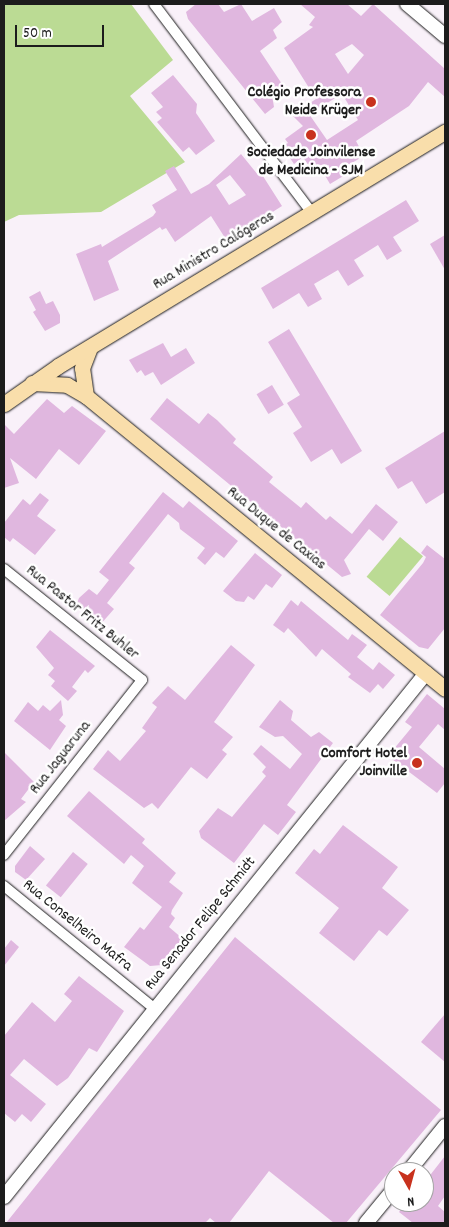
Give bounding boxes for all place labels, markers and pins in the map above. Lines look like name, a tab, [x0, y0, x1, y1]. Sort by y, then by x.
place label: Colégio Professora Neide Krüger	[248, 83, 361, 121]
marker: Colégio Professora Neide Krüger	[365, 96, 377, 108]
marker: Sociedade Joinvilense de Medicina - SJM	[305, 129, 317, 141]
place label: Sociedade Joinvilense de Medicina - SJM	[247, 143, 375, 181]
place label: Comfort Hotel Joinville	[321, 744, 407, 782]
marker: Comfort Hotel Joinville	[411, 757, 423, 769]

